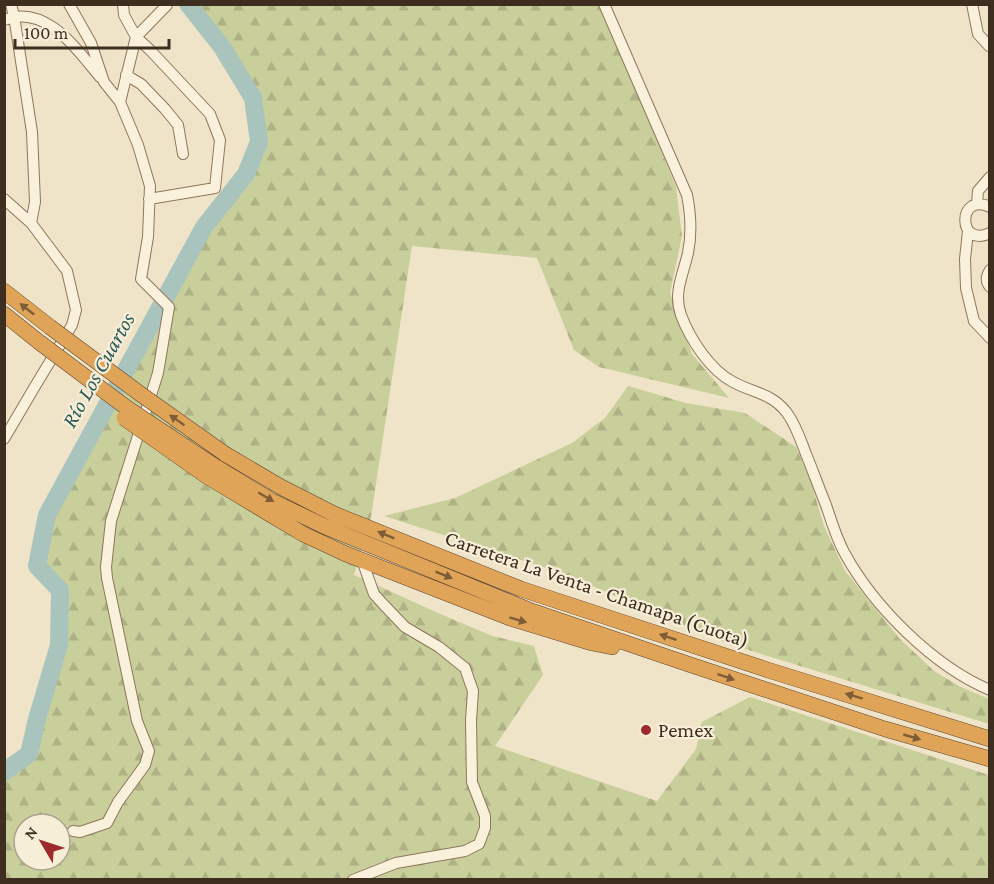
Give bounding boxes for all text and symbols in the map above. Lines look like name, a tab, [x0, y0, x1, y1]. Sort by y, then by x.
scale bar	[15, 12, 170, 50]
text: 100 m	[24, 23, 69, 43]
one-way arrow	[20, 303, 35, 315]
water label: Río Los Cuartos	[56, 308, 140, 432]
one-way arrow	[169, 414, 185, 426]
one-way arrow	[258, 492, 275, 502]
street label: Carretera La Venta - Chamapa (Cuota)	[442, 526, 752, 652]
one-way arrow	[377, 530, 395, 539]
one-way arrow	[436, 570, 454, 580]
one-way arrow	[509, 616, 527, 625]
one-way arrow	[659, 632, 677, 642]
one-way arrow	[717, 672, 735, 682]
one-way arrow	[845, 691, 863, 700]
place label: Pemex	[658, 718, 713, 742]
marker: Pemex	[639, 723, 653, 737]
one-way arrow	[903, 733, 921, 742]
north arrow	[12, 812, 72, 872]
text: N	[21, 823, 41, 842]

